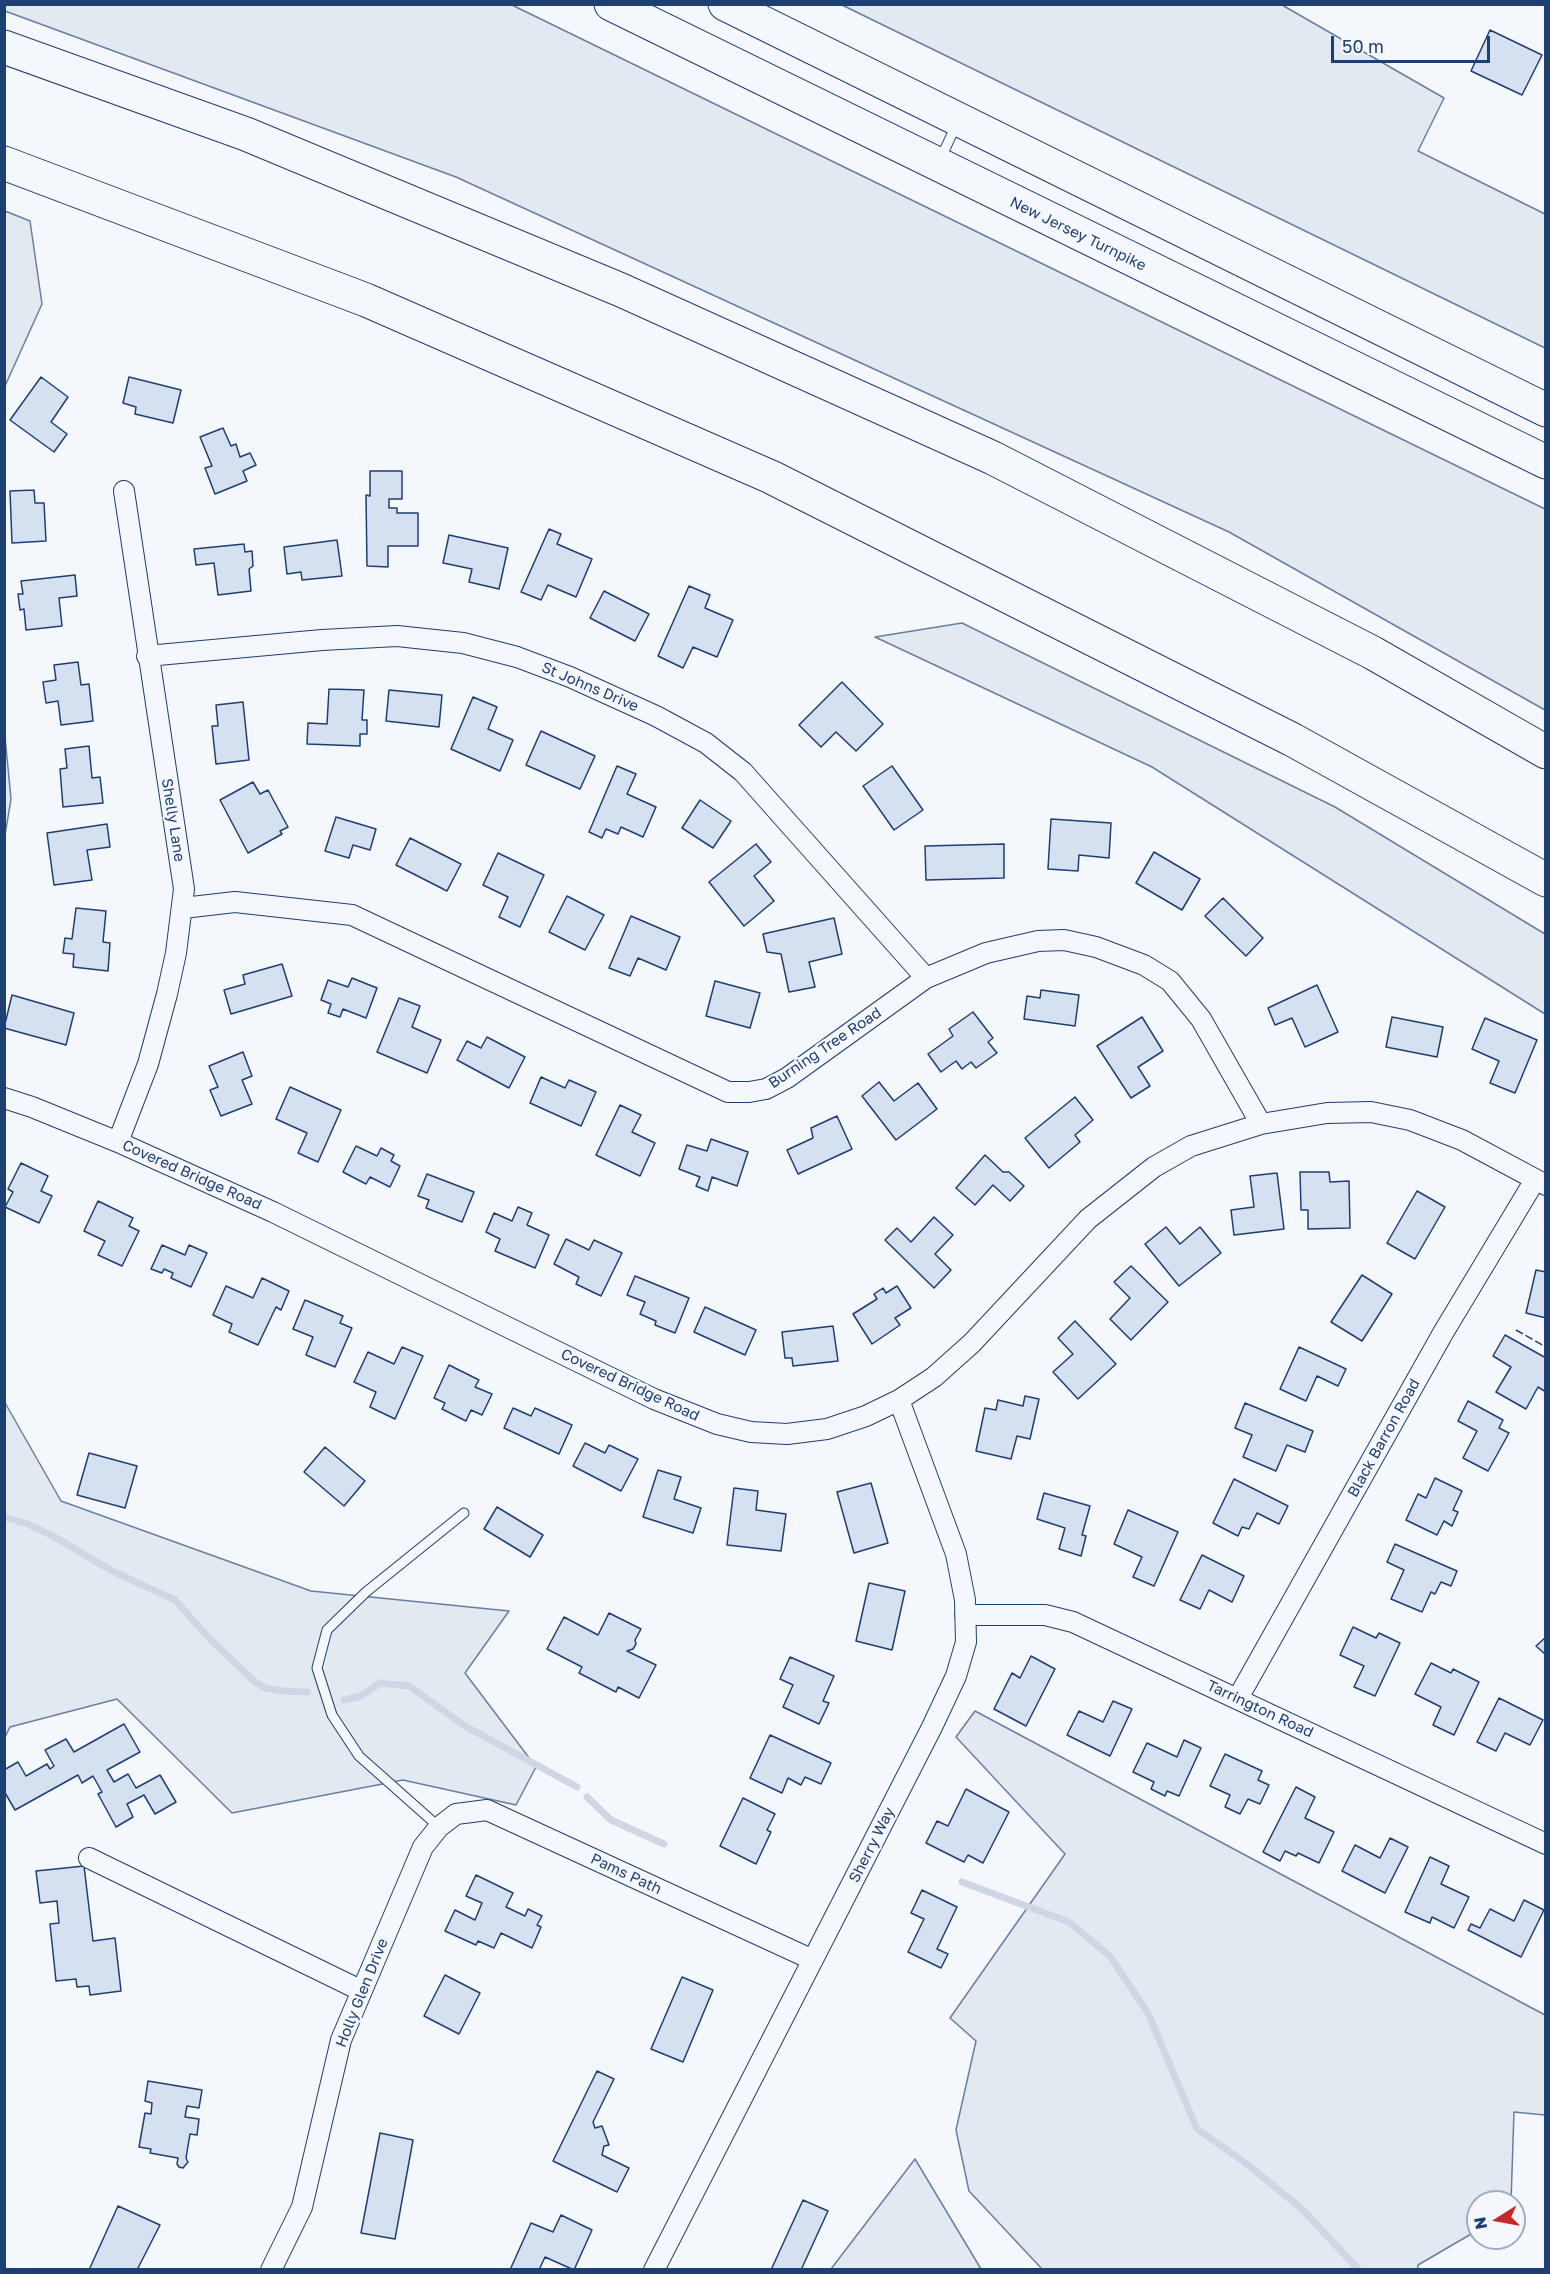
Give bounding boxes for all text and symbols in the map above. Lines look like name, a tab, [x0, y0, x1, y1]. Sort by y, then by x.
scale bar	[1334, 24, 1493, 62]
text: 50 m	[1342, 35, 1384, 57]
street label: New Jersey Turnpike	[1007, 193, 1149, 275]
street label: St Johns Drive	[539, 658, 641, 716]
street label: Shelly Lane	[158, 777, 188, 863]
street label: Burning Tree Road	[765, 1004, 885, 1092]
street label: Covered Bridge Road	[120, 1136, 264, 1214]
street label: Covered Bridge Road	[558, 1345, 702, 1425]
street label: Black Barron Road	[1344, 1376, 1424, 1500]
street label: Tarrington Road	[1204, 1676, 1316, 1742]
street label: Sherry Way	[845, 1804, 899, 1886]
street label: Pams Path	[588, 1850, 664, 1898]
street label: Holly Glen Drive	[332, 1936, 392, 2050]
north arrow	[1466, 2190, 1526, 2250]
text: N	[1469, 2215, 1491, 2231]

